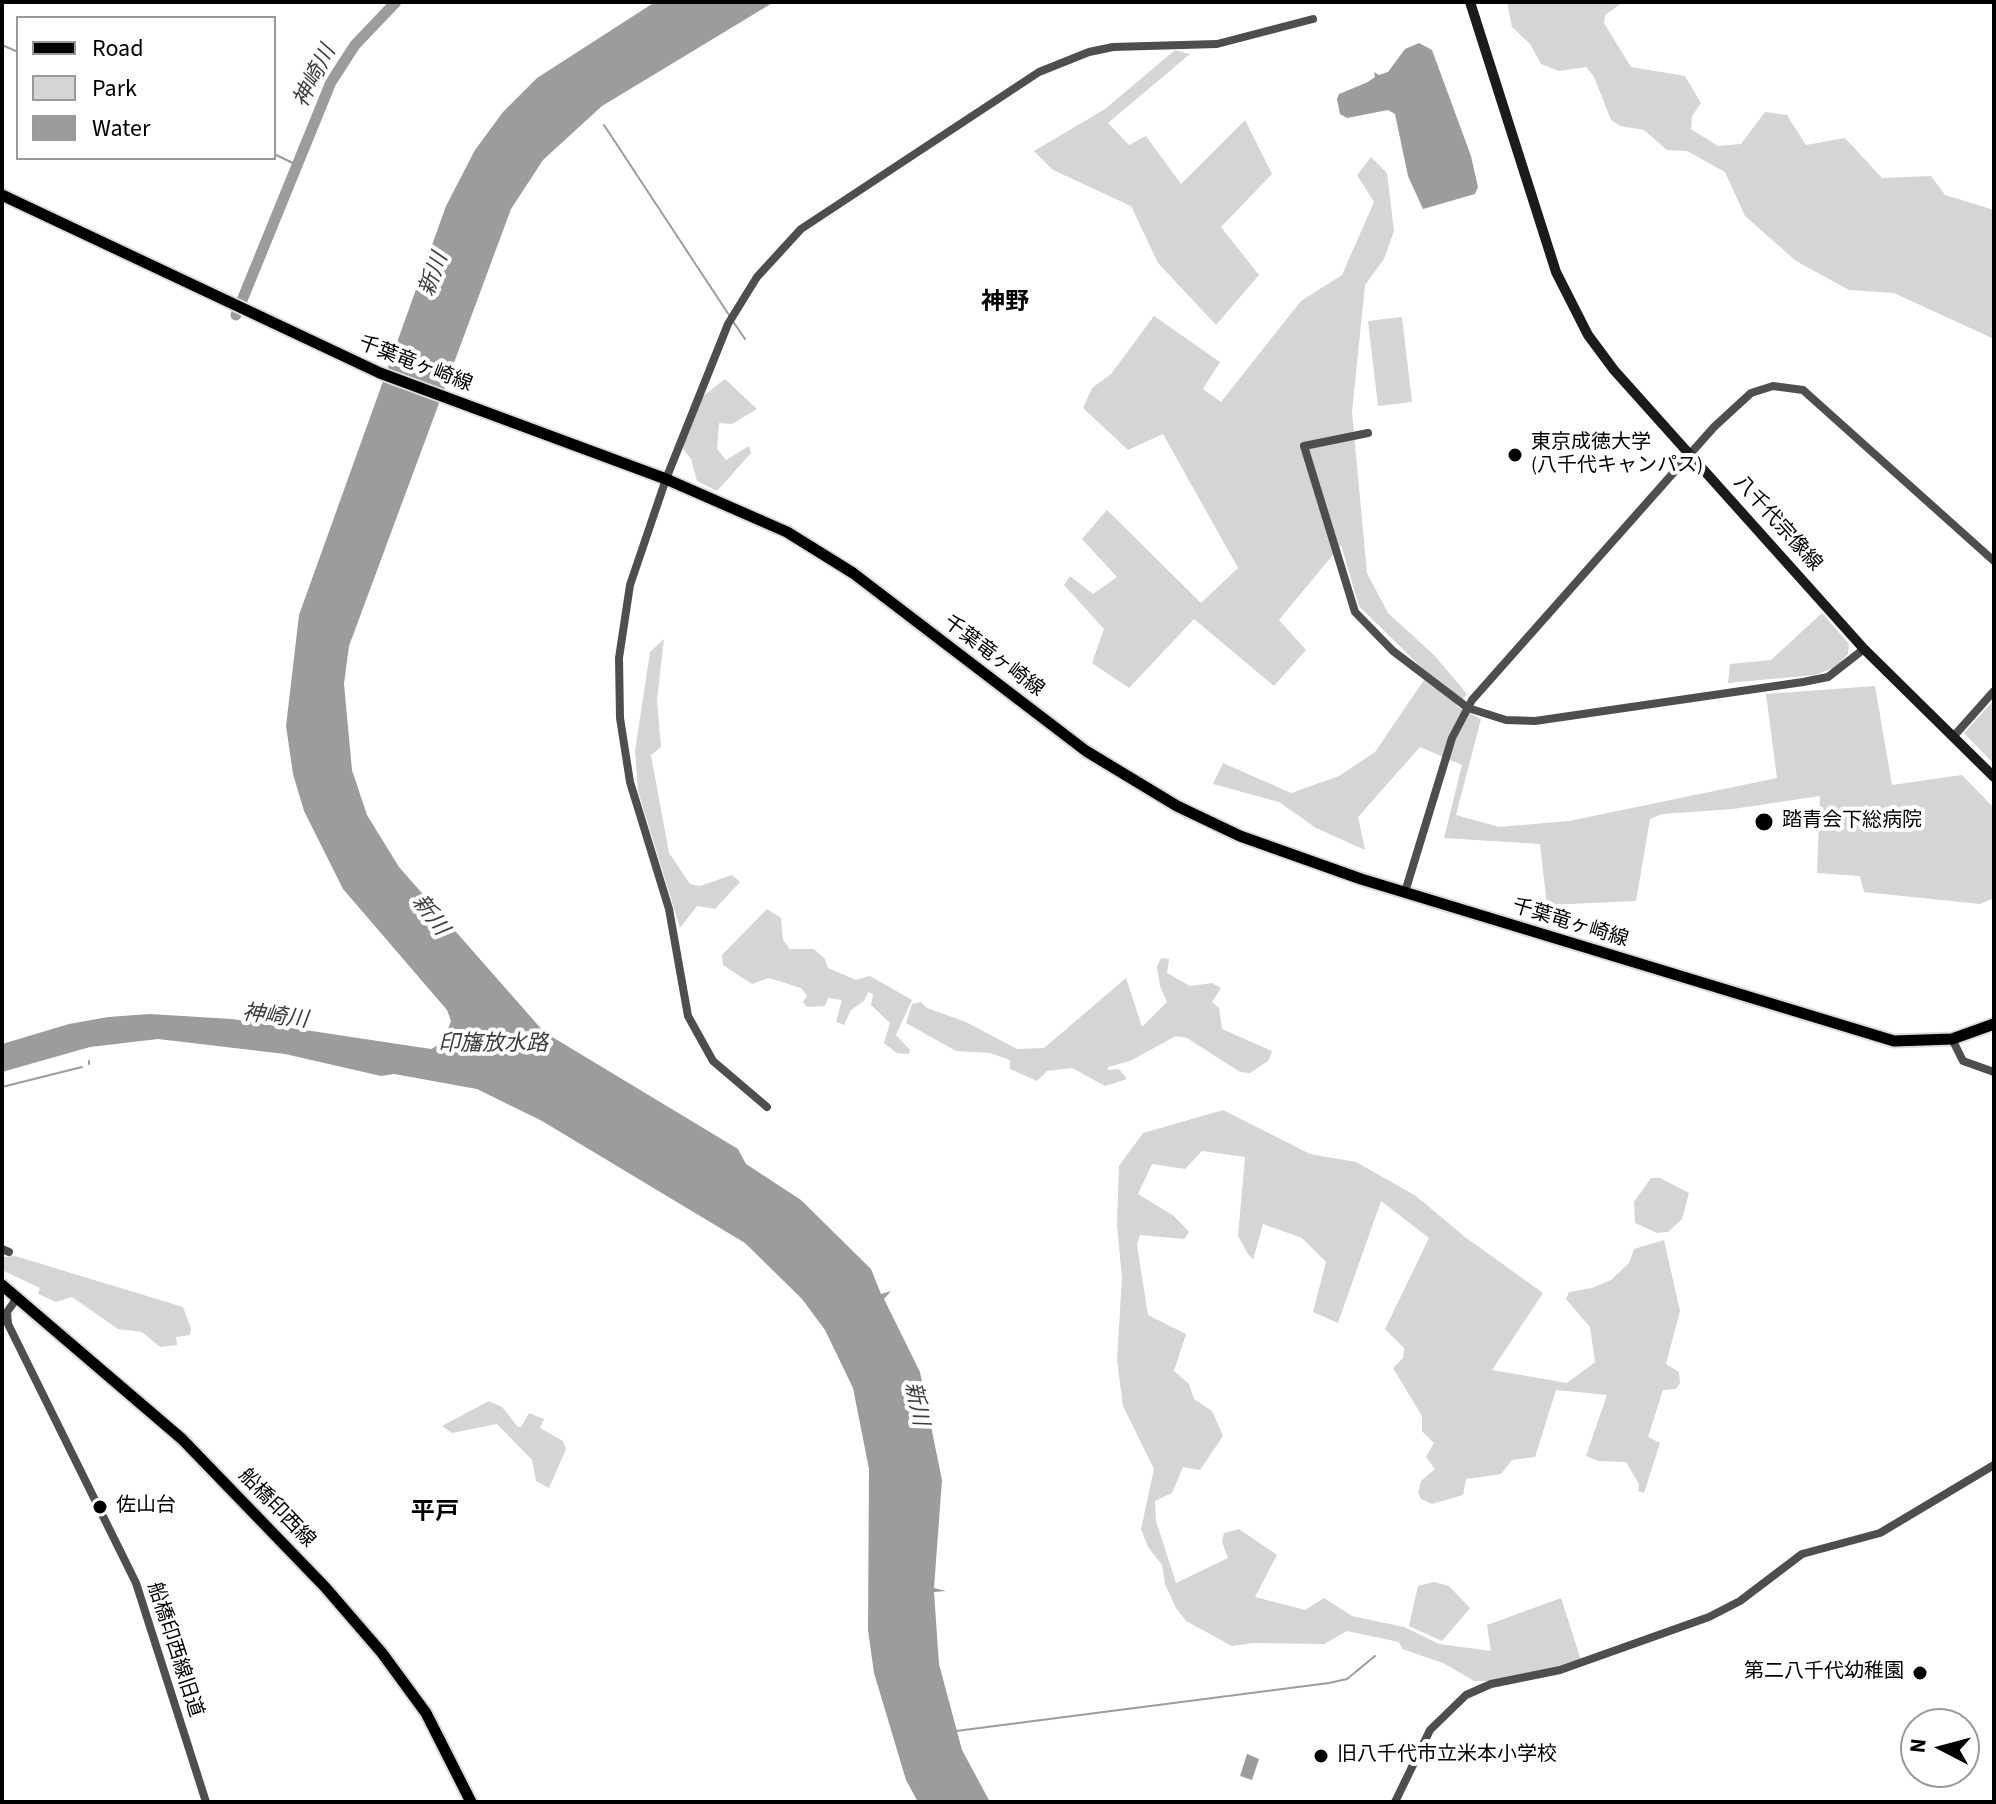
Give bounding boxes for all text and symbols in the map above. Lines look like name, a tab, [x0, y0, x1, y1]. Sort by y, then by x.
legend	[16, 16, 276, 160]
text: Road	[92, 31, 144, 66]
water label: 神崎川	[289, 42, 343, 112]
text: Park	[92, 71, 137, 106]
text: Water	[92, 111, 150, 146]
water label: 新川	[415, 250, 455, 300]
district label: 神野	[981, 290, 1029, 318]
street label: 千葉竜ヶ崎線	[355, 332, 475, 398]
place label: 東京成徳大学 (八千代キャンパス)	[1531, 432, 1703, 479]
marker: 東京成徳大学 (八千代キャンパス)	[1506, 446, 1524, 464]
street label: 八千代宗像線	[1728, 471, 1826, 577]
street label: 千葉竜ヶ崎線	[938, 611, 1048, 703]
place label: 踏青会下総病院	[1782, 810, 1922, 834]
marker: 踏青会下総病院	[1753, 811, 1775, 833]
water label: 新川	[405, 890, 453, 942]
street label: 千葉竜ヶ崎線	[1509, 895, 1631, 953]
water label: 神崎川	[241, 1001, 309, 1035]
water label: 印旛放水路	[438, 1032, 548, 1058]
water label: 新川	[898, 1380, 932, 1428]
street label: 船橋印西線	[233, 1465, 319, 1553]
place label: 佐山台	[116, 1495, 176, 1519]
marker: 佐山台	[91, 1498, 109, 1516]
district label: 平戸	[411, 1500, 459, 1528]
street label: 船橋印西線旧道	[141, 1580, 207, 1720]
place label: 第二八千代幼稚園	[1744, 1661, 1904, 1685]
marker: 第二八千代幼稚園	[1911, 1664, 1929, 1682]
north arrow	[1900, 1708, 1980, 1788]
text: N	[1901, 1737, 1935, 1755]
place label: 旧八千代市立米本小学校	[1337, 1744, 1557, 1768]
marker: 旧八千代市立米本小学校	[1312, 1747, 1330, 1765]

